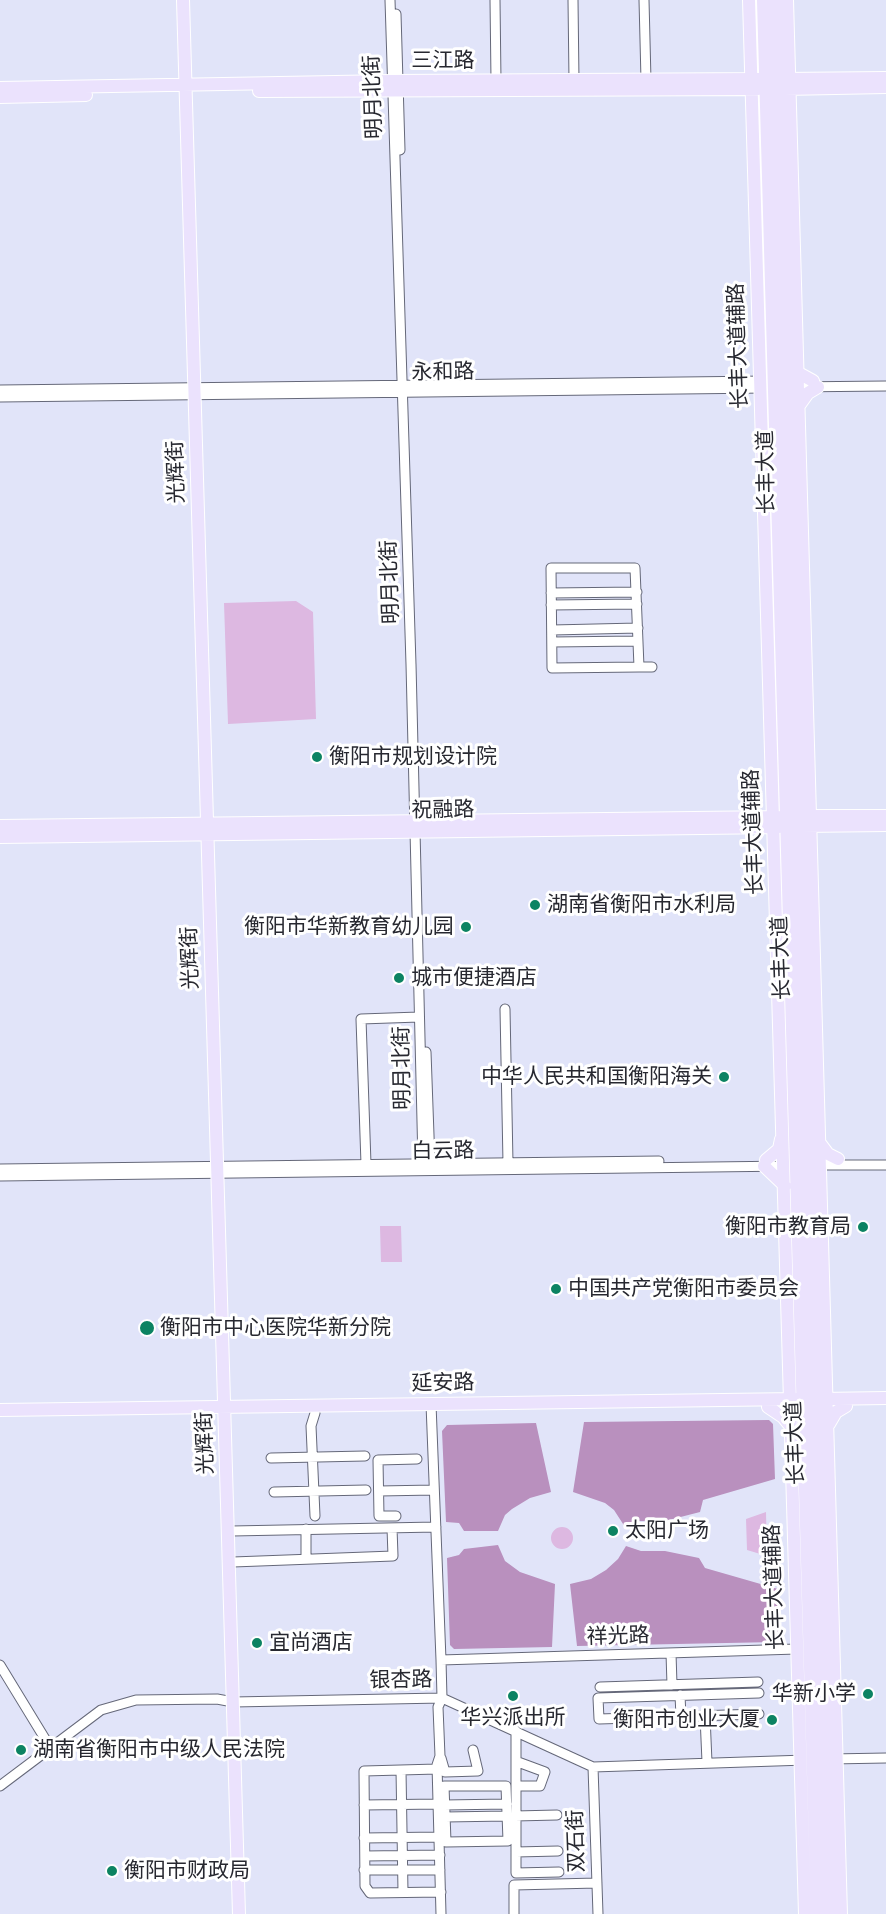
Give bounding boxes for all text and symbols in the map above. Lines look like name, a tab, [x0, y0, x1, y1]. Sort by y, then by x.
street label: 三江路	[412, 48, 474, 74]
street label: 明月北街	[360, 55, 388, 139]
street label: 长丰大道辅路	[724, 283, 754, 409]
street label: 永和路	[411, 360, 475, 386]
street label: 长丰大道	[754, 430, 780, 514]
street label: 光辉街	[163, 440, 191, 504]
street label: 明月北街	[377, 540, 405, 624]
place label: 衡阳市规划设计院	[329, 744, 497, 770]
marker: 衡阳市规划设计院	[310, 750, 324, 764]
street label: 长丰大道辅路	[739, 769, 769, 895]
street label: 祝融路	[411, 798, 475, 824]
place label: 湖南省衡阳市水利局	[547, 892, 736, 918]
marker: 湖南省衡阳市水利局	[528, 898, 542, 912]
place label: 衡阳市华新教育幼儿园	[244, 914, 454, 940]
street label: 长丰大道	[768, 916, 796, 1000]
marker: 衡阳市华新教育幼儿园	[459, 920, 473, 934]
street label: 光辉街	[177, 926, 205, 990]
place label: 城市便捷酒店	[411, 965, 537, 991]
marker: 城市便捷酒店	[392, 971, 406, 985]
street label: 明月北街	[390, 1026, 416, 1110]
place label: 中华人民共和国衡阳海关	[481, 1064, 712, 1090]
marker: 中华人民共和国衡阳海关	[717, 1070, 731, 1084]
street label: 白云路	[411, 1139, 475, 1165]
place label: 衡阳市教育局	[725, 1214, 851, 1240]
marker: 衡阳市教育局	[856, 1220, 870, 1234]
place label: 中国共产党衡阳市委员会	[568, 1276, 799, 1302]
marker: 中国共产党衡阳市委员会	[549, 1282, 563, 1296]
place label: 衡阳市中心医院华新分院	[160, 1315, 391, 1341]
marker: 衡阳市中心医院华新分院	[138, 1319, 156, 1337]
street label: 延安路	[411, 1371, 475, 1397]
street label: 长丰大道	[782, 1401, 810, 1485]
street label: 光辉街	[192, 1411, 220, 1475]
place label: 太阳广场	[625, 1518, 709, 1544]
marker: 太阳广场	[606, 1524, 620, 1538]
street label: 长丰大道辅路	[760, 1524, 790, 1650]
street label: 祥光路	[586, 1623, 650, 1651]
place label: 宜尚酒店	[269, 1630, 353, 1656]
marker: 宜尚酒店	[250, 1636, 264, 1650]
street label: 银杏路	[369, 1668, 433, 1694]
place label: 华新小学	[772, 1681, 856, 1707]
marker: 华新小学	[861, 1687, 875, 1701]
marker: 华兴派出所	[506, 1689, 520, 1703]
place label: 华兴派出所	[461, 1705, 565, 1731]
place label: 衡阳市创业大厦	[613, 1707, 760, 1733]
marker: 衡阳市创业大厦	[765, 1713, 779, 1727]
place label: 湖南省衡阳市中级人民法院	[33, 1737, 285, 1763]
marker: 湖南省衡阳市中级人民法院	[14, 1743, 28, 1757]
street label: 双石街	[563, 1809, 591, 1873]
place label: 衡阳市财政局	[124, 1858, 250, 1884]
marker: 衡阳市财政局	[105, 1864, 119, 1878]

